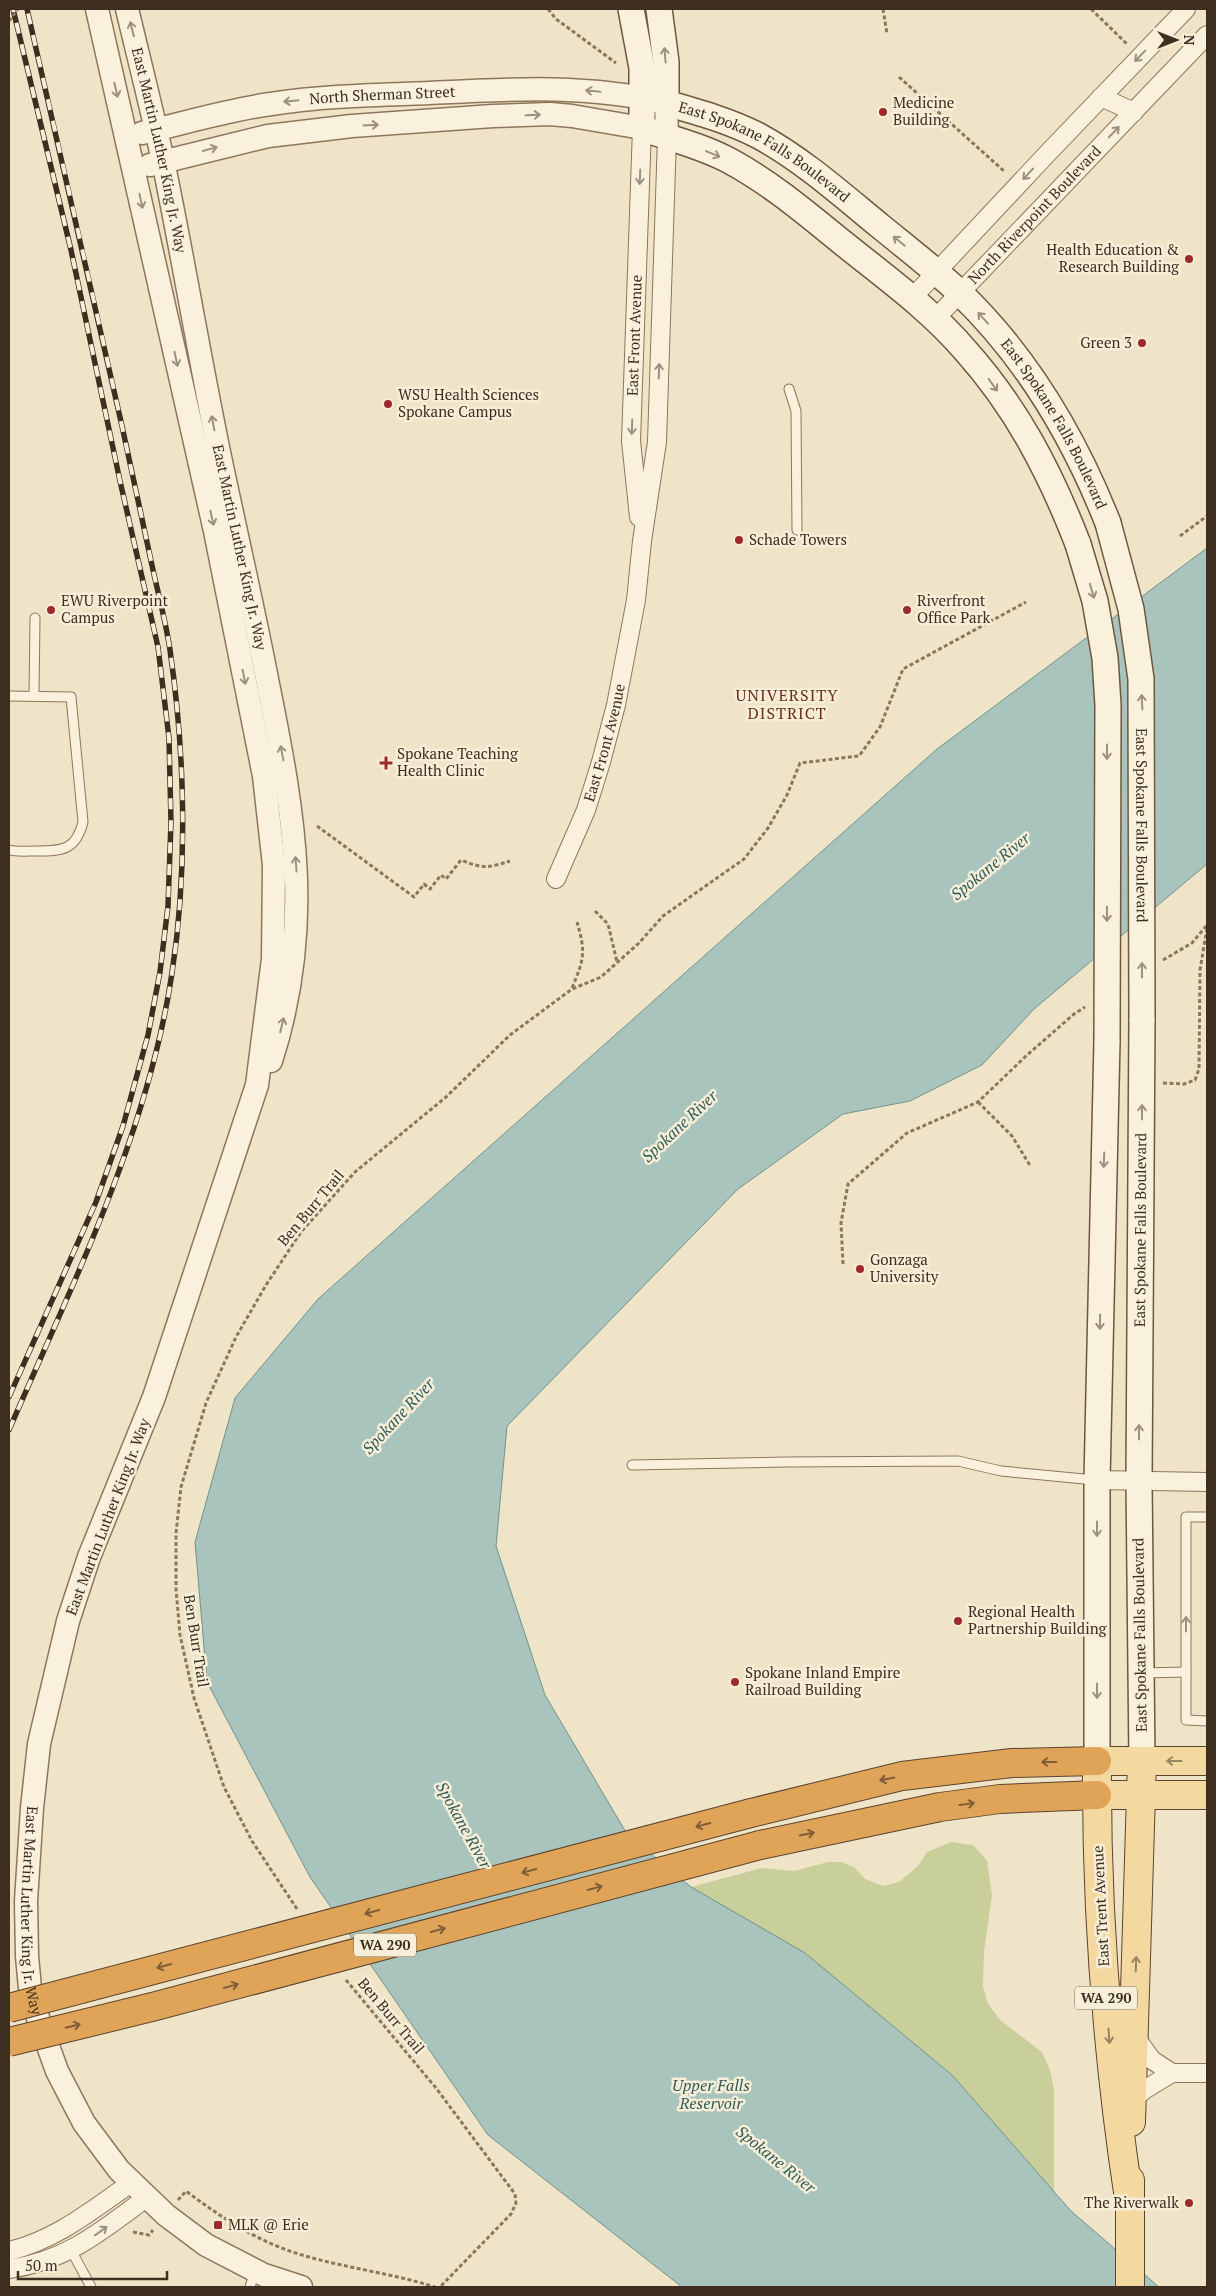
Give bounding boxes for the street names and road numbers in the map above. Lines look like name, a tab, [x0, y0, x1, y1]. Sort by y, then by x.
street label: East Martin Luther King Jr. Way	[128, 45, 192, 255]
street label: North Sherman Street	[308, 81, 456, 108]
street label: East Spokane Falls Boulevard	[676, 96, 855, 206]
street label: North Riverpoint Boulevard	[963, 141, 1105, 288]
street label: East Front Avenue	[622, 274, 646, 396]
street label: East Spokane Falls Boulevard	[997, 334, 1112, 512]
street label: East Martin Luther King Jr. Way	[209, 443, 272, 652]
street label: East Front Avenue	[578, 682, 629, 804]
street label: East Spokane Falls Boulevard	[1132, 728, 1153, 923]
street label: East Spokane Falls Boulevard	[1129, 1133, 1150, 1327]
street label: Ben Burr Trail	[273, 1165, 348, 1250]
street label: East Martin Luther King Jr. Way	[60, 1415, 154, 1618]
street label: East Spokane Falls Boulevard	[1127, 1538, 1151, 1732]
street label: Ben Burr Trail	[180, 1593, 214, 1689]
street label: East Martin Luther King Jr. Way	[17, 1806, 48, 2017]
street label: East Trent Avenue	[1087, 1845, 1113, 1967]
road number: WA 290	[354, 1934, 416, 1956]
street label: Ben Burr Trail	[354, 1973, 429, 2058]
road number: WA 290	[1075, 1986, 1137, 2010]

